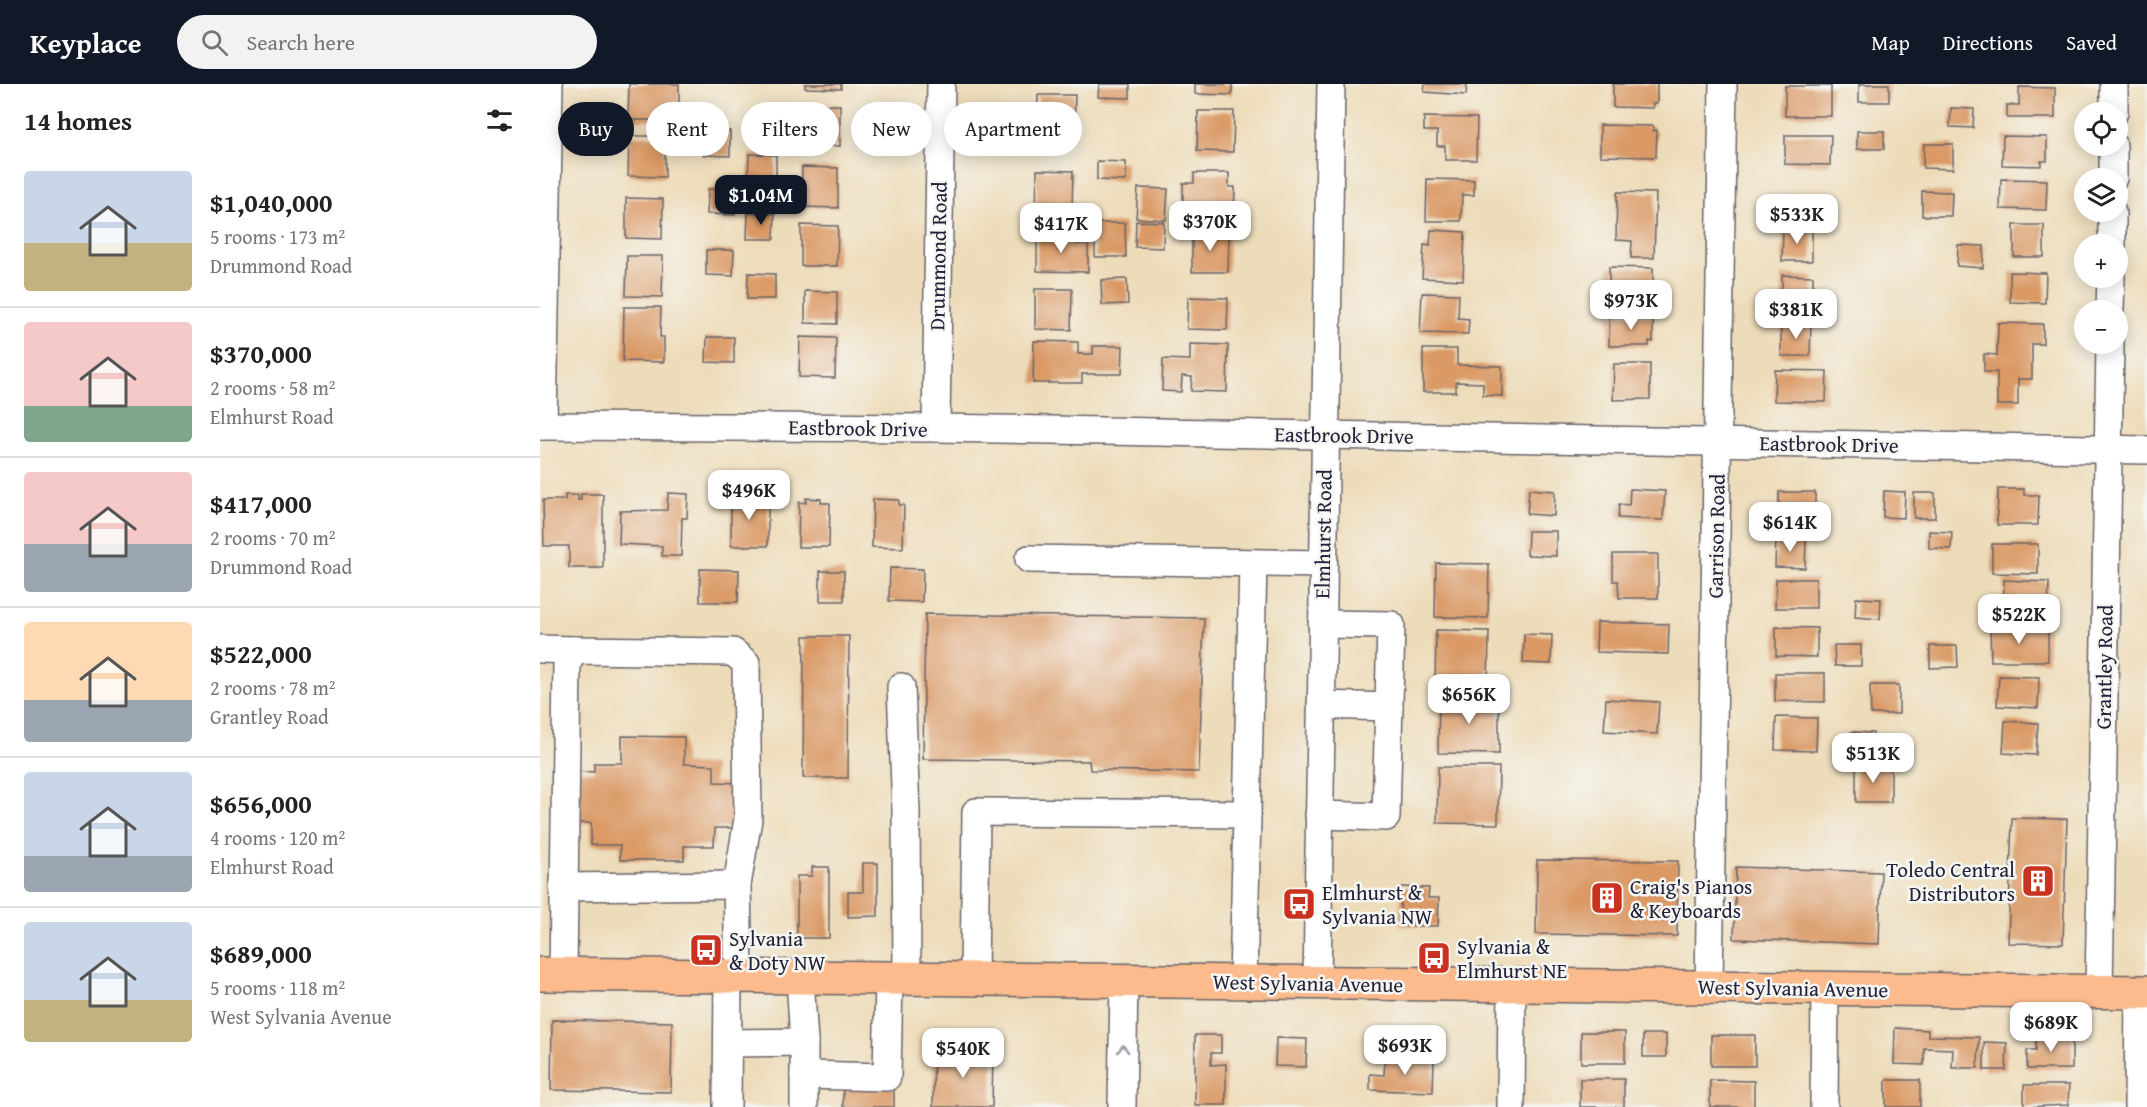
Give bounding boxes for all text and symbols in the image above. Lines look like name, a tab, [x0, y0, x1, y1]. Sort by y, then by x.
search box	[177, 15, 597, 69]
text: Keyplace	[30, 22, 141, 63]
icon: search	[198, 26, 231, 59]
text: Search here	[246, 26, 355, 58]
text: Map	[1871, 27, 1910, 58]
text: Directions	[1943, 27, 2033, 58]
text: Saved	[2066, 27, 2117, 58]
text: 14 homes	[24, 101, 132, 140]
chip: Buy	[558, 102, 634, 156]
chip: Rent	[646, 102, 729, 156]
chip: Filters	[741, 102, 839, 156]
chip: New	[851, 102, 932, 156]
chip: Apartment	[944, 102, 1082, 156]
map controls	[2074, 102, 2128, 354]
button: locate	[2074, 102, 2128, 156]
icon: filters	[483, 104, 516, 137]
button: layers	[2074, 168, 2128, 222]
pin: $1.04M	[712, 175, 810, 226]
text: $1.04M	[729, 180, 793, 209]
street label: Drummond Road	[921, 180, 955, 331]
text: $1,040,000	[210, 183, 332, 222]
pin: $533K	[1755, 194, 1839, 245]
icon: home	[72, 195, 144, 267]
text: $533K	[1770, 199, 1824, 228]
pin: $370K	[1168, 201, 1252, 252]
pin: $417K	[1019, 203, 1103, 254]
text: $370K	[1183, 206, 1237, 235]
text: $417K	[1034, 208, 1088, 237]
text: 5 rooms · 173 m²	[210, 222, 345, 251]
button: +	[2074, 234, 2128, 288]
text: Drummond Road	[210, 251, 352, 280]
pin: $973K	[1589, 280, 1673, 331]
text: $973K	[1604, 285, 1658, 314]
pin: $381K	[1754, 289, 1838, 340]
text: $381K	[1769, 294, 1823, 323]
button: −	[2074, 300, 2128, 354]
text: $370,000	[210, 334, 312, 373]
icon: home	[72, 346, 144, 418]
text: 2 rooms · 58 m²	[210, 373, 336, 402]
text: Elmhurst Road	[210, 402, 334, 431]
street label: Eastbrook Drive	[788, 411, 928, 445]
street label: Eastbrook Drive	[1274, 418, 1414, 452]
street label: Eastbrook Drive	[1759, 427, 1899, 461]
street label: Elmhurst Road	[1306, 468, 1340, 599]
pin: $496K	[707, 470, 791, 521]
street label: Garrison Road	[1699, 472, 1733, 599]
text: $496K	[722, 475, 776, 504]
text: $417,000	[210, 484, 312, 523]
icon: home	[72, 496, 144, 568]
pin: $614K	[1748, 502, 1832, 553]
text: $614K	[1763, 507, 1817, 536]
text: 2 rooms · 70 m²	[210, 523, 336, 552]
text: Drummond Road	[210, 552, 352, 581]
pin: $522K	[1977, 594, 2061, 645]
text: $522K	[1992, 599, 2046, 628]
street label: Grantley Road	[2087, 604, 2121, 730]
text: $522,000	[210, 634, 312, 673]
icon: home	[72, 646, 144, 718]
text: 2 rooms · 78 m²	[210, 673, 336, 702]
pin: $656K	[1427, 674, 1511, 725]
text: $656K	[1442, 679, 1496, 708]
text: Grantley Road	[210, 702, 329, 731]
pin: $513K	[1831, 733, 1915, 784]
text: $513K	[1846, 738, 1900, 767]
text: $656,000	[210, 784, 312, 823]
icon: home	[72, 796, 144, 868]
text: 4 rooms · 120 m²	[210, 823, 345, 852]
text: Elmhurst Road	[210, 852, 334, 881]
place label: Toledo Central Distributors	[1886, 854, 2015, 909]
building icon: Toledo Central Distributors	[2020, 863, 2056, 899]
place label: Craig's Pianos & Keyboards	[1630, 871, 1752, 926]
place label: Elmhurst & Sylvania NW	[1322, 877, 1433, 932]
building icon: Craig's Pianos & Keyboards	[1589, 880, 1625, 916]
bus stop icon: Elmhurst & Sylvania NW	[1281, 886, 1317, 922]
place label: Sylvania & Doty NW	[729, 923, 826, 978]
place label: Sylvania & Elmhurst NE	[1457, 931, 1568, 986]
bus stop icon: Sylvania & Doty NW	[688, 932, 724, 968]
text: $689,000	[210, 934, 312, 973]
bus stop icon: Sylvania & Elmhurst NE	[1416, 940, 1452, 976]
icon: home	[72, 946, 144, 1018]
street label: West Sylvania Avenue	[1212, 966, 1404, 1000]
street label: West Sylvania Avenue	[1697, 971, 1889, 1005]
text: 5 rooms · 118 m²	[210, 973, 345, 1002]
text: West Sylvania Avenue	[210, 1002, 392, 1031]
pin: $689K	[2009, 1002, 2093, 1053]
text: $689K	[2024, 1007, 2078, 1036]
pin: $693K	[1363, 1025, 1447, 1076]
pin: $540K	[921, 1028, 1005, 1079]
text: $693K	[1378, 1030, 1432, 1059]
text: $540K	[936, 1033, 990, 1062]
one-way arrow	[1117, 1044, 1129, 1053]

